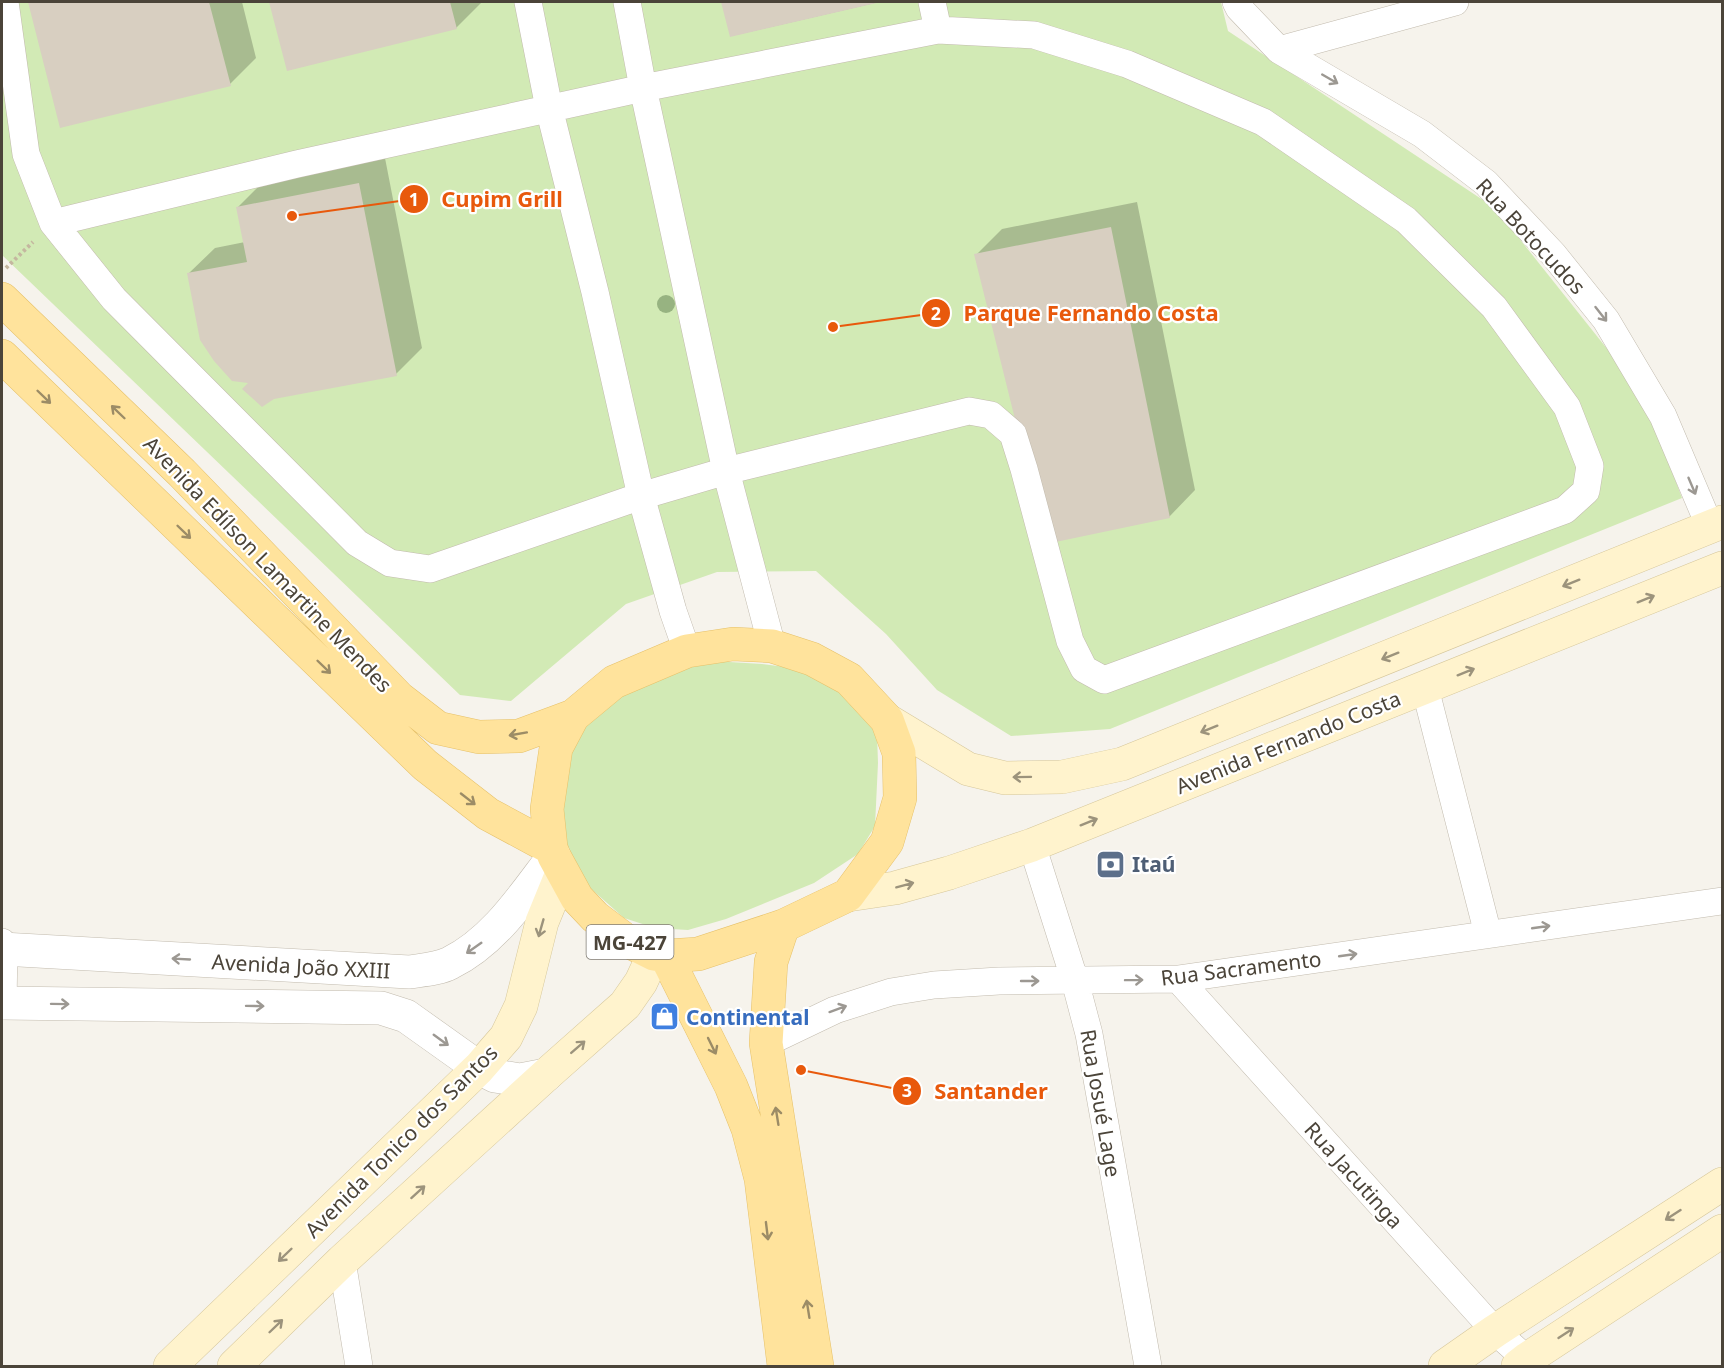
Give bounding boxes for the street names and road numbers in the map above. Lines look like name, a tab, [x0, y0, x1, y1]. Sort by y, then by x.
street label: Rua Botocudos	[1470, 172, 1592, 300]
street label: Avenida Edílson Lamartine Mendes	[138, 430, 398, 698]
street label: Avenida Fernando Costa	[1171, 684, 1405, 800]
road number: MG-427	[586, 925, 674, 959]
street label: Rua Sacramento	[1159, 944, 1323, 992]
street label: Avenida João XXIII	[211, 947, 391, 985]
street label: Rua Josué Lage	[1074, 1027, 1128, 1179]
street label: Avenida Tonico dos Santos	[299, 1039, 503, 1243]
street label: Rua Jacutinga	[1299, 1116, 1409, 1234]

